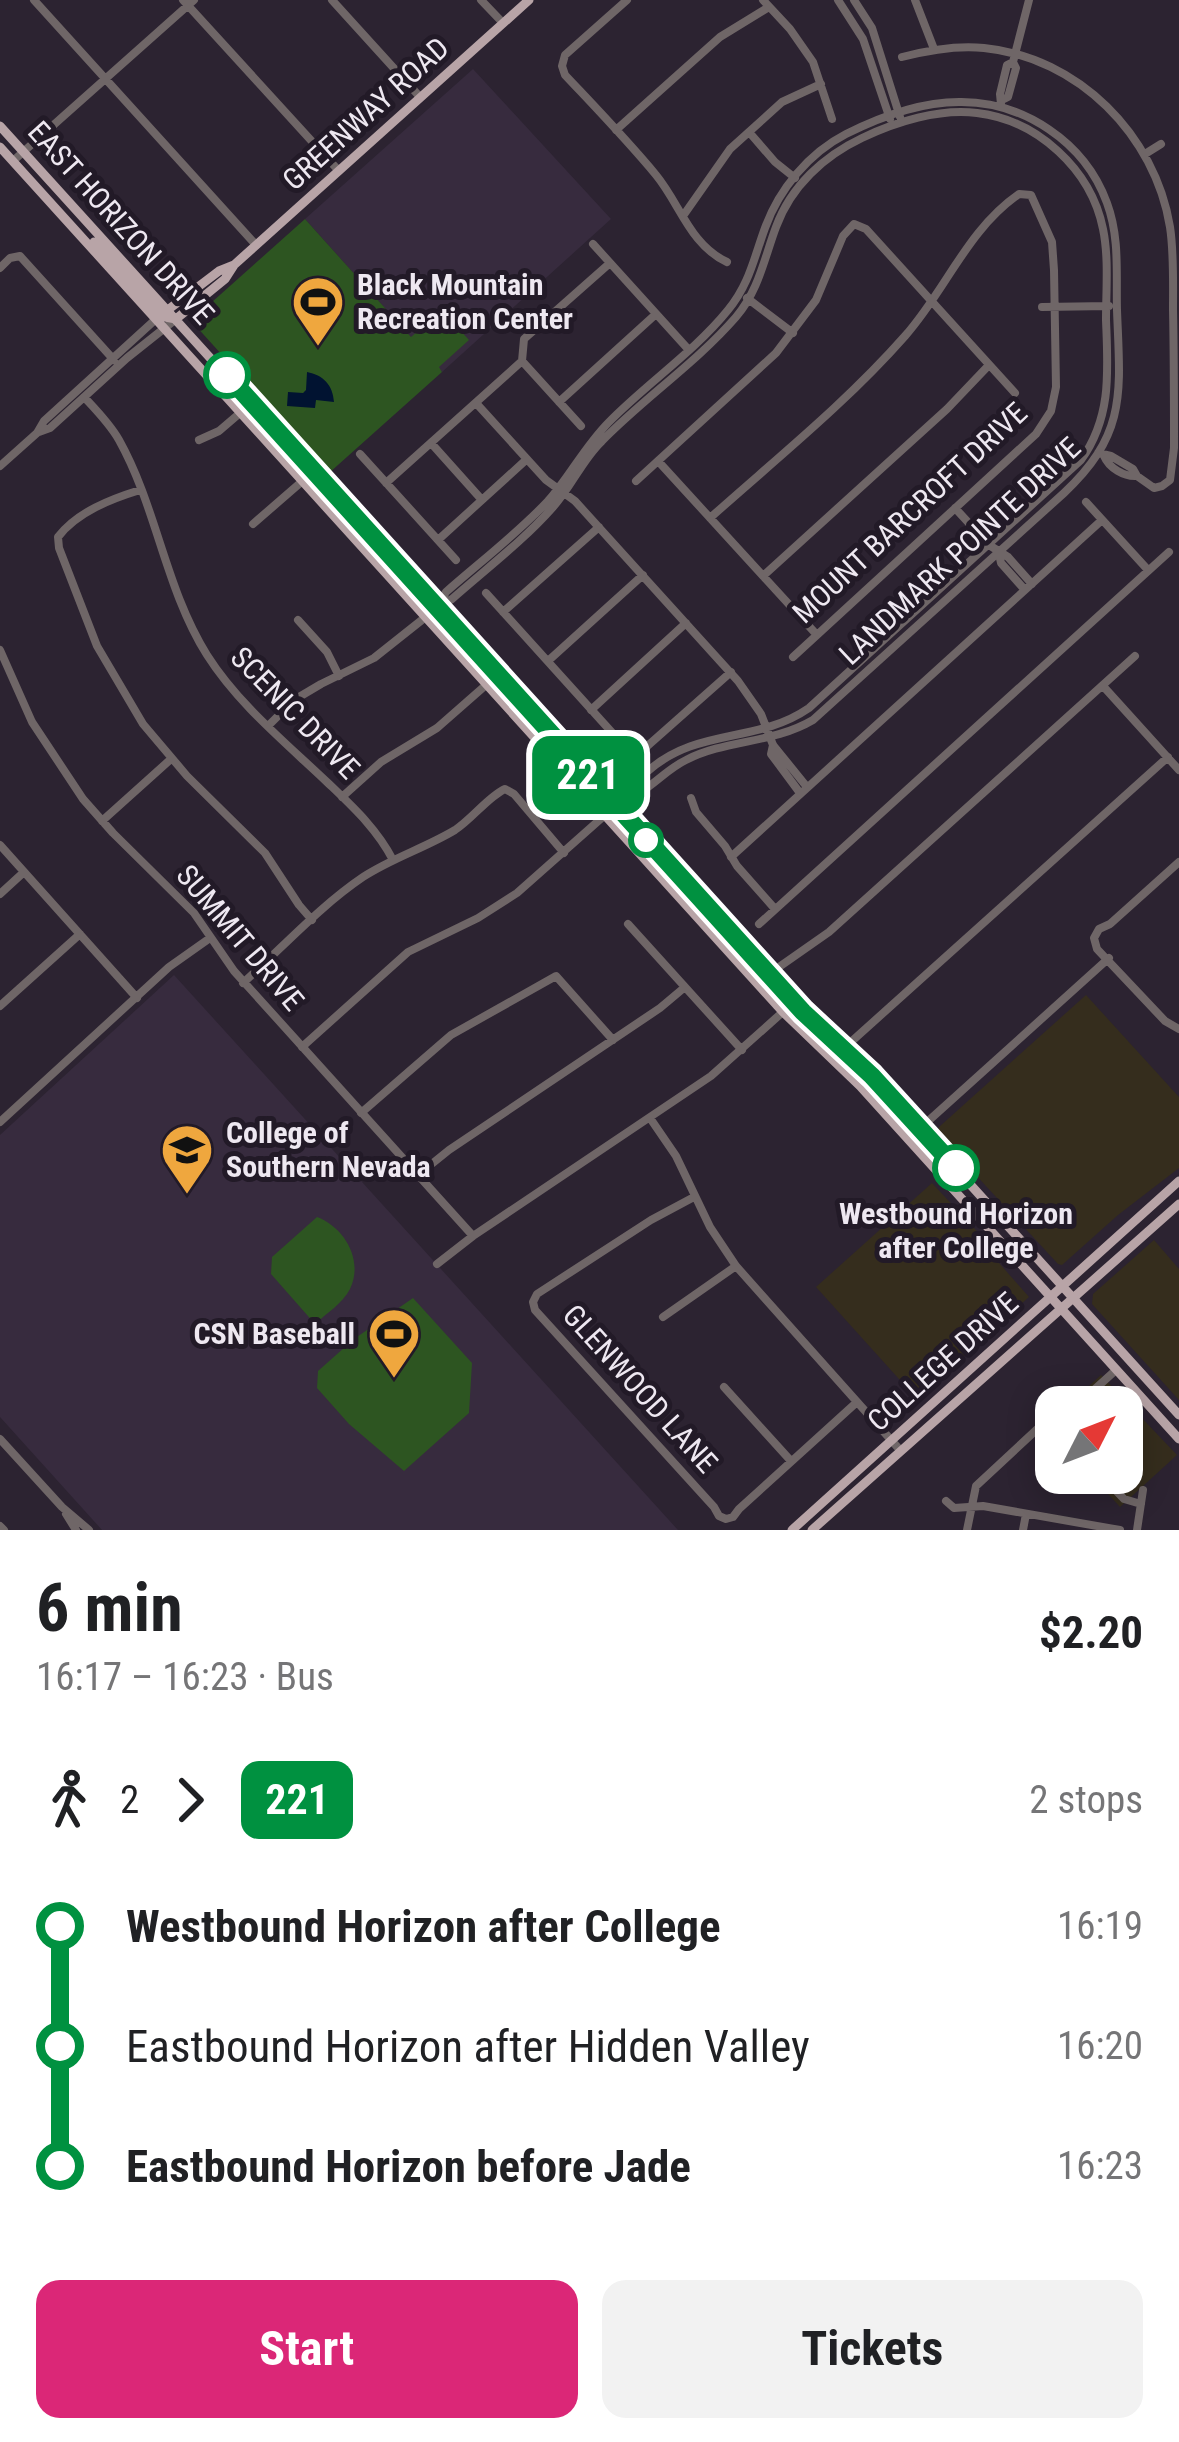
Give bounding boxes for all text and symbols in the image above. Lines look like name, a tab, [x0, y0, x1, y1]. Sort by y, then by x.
street label: GREENWAY ROAD	[276, 30, 456, 197]
street label: EAST HORIZON DRIVE	[21, 114, 222, 331]
place label: Black Mountain Recreation Center	[357, 267, 573, 336]
sports icon: Black Mountain Recreation Center	[290, 274, 346, 348]
unlabelled marker	[205, 353, 249, 397]
street label: MOUNT BARCROFT DRIVE	[785, 395, 1034, 630]
street label: LANDMARK POINTE DRIVE	[832, 430, 1088, 672]
street label: SCENIC DRIVE	[224, 639, 367, 786]
line badge: 221	[519, 736, 657, 814]
text: 221	[556, 750, 620, 799]
unlabelled marker	[630, 824, 662, 856]
street label: SUMMIT DRIVE	[169, 858, 311, 1017]
place label: College of Southern Nevada	[226, 1115, 431, 1184]
school or university icon: College of Southern Nevada	[159, 1122, 215, 1196]
marker: Westbound Horizon after College	[934, 1146, 978, 1190]
place label: Westbound Horizon after College	[839, 1196, 1073, 1265]
street label: COLLEGE DRIVE	[860, 1285, 1025, 1438]
street label: GLENWOOD LANE	[556, 1298, 725, 1480]
sports icon: CSN Baseball	[366, 1306, 422, 1380]
place label: CSN Baseball	[193, 1316, 355, 1351]
north arrow	[1035, 1386, 1143, 1494]
map controls	[1035, 1386, 1143, 1494]
text: 6 min	[36, 1570, 183, 1647]
text: $2.20	[1039, 1606, 1143, 1659]
text: 16:17 – 16:23 · Bus	[36, 1654, 334, 1700]
icon: walk	[36, 1767, 102, 1833]
icon: forward	[157, 1767, 223, 1833]
text: 221	[265, 1775, 329, 1824]
text: 2	[120, 1777, 139, 1823]
text: 2 stops	[1029, 1777, 1143, 1823]
text: Westbound Horizon after College	[126, 1900, 721, 1953]
text: 16:19	[1057, 1903, 1143, 1949]
text: Eastbound Horizon after Hidden Valley	[126, 2020, 810, 2073]
text: 16:20	[1057, 2023, 1143, 2069]
text: Eastbound Horizon before Jade	[126, 2140, 691, 2193]
text: 16:23	[1057, 2143, 1143, 2189]
button: Start	[36, 2280, 578, 2418]
button: Tickets	[602, 2280, 1143, 2418]

